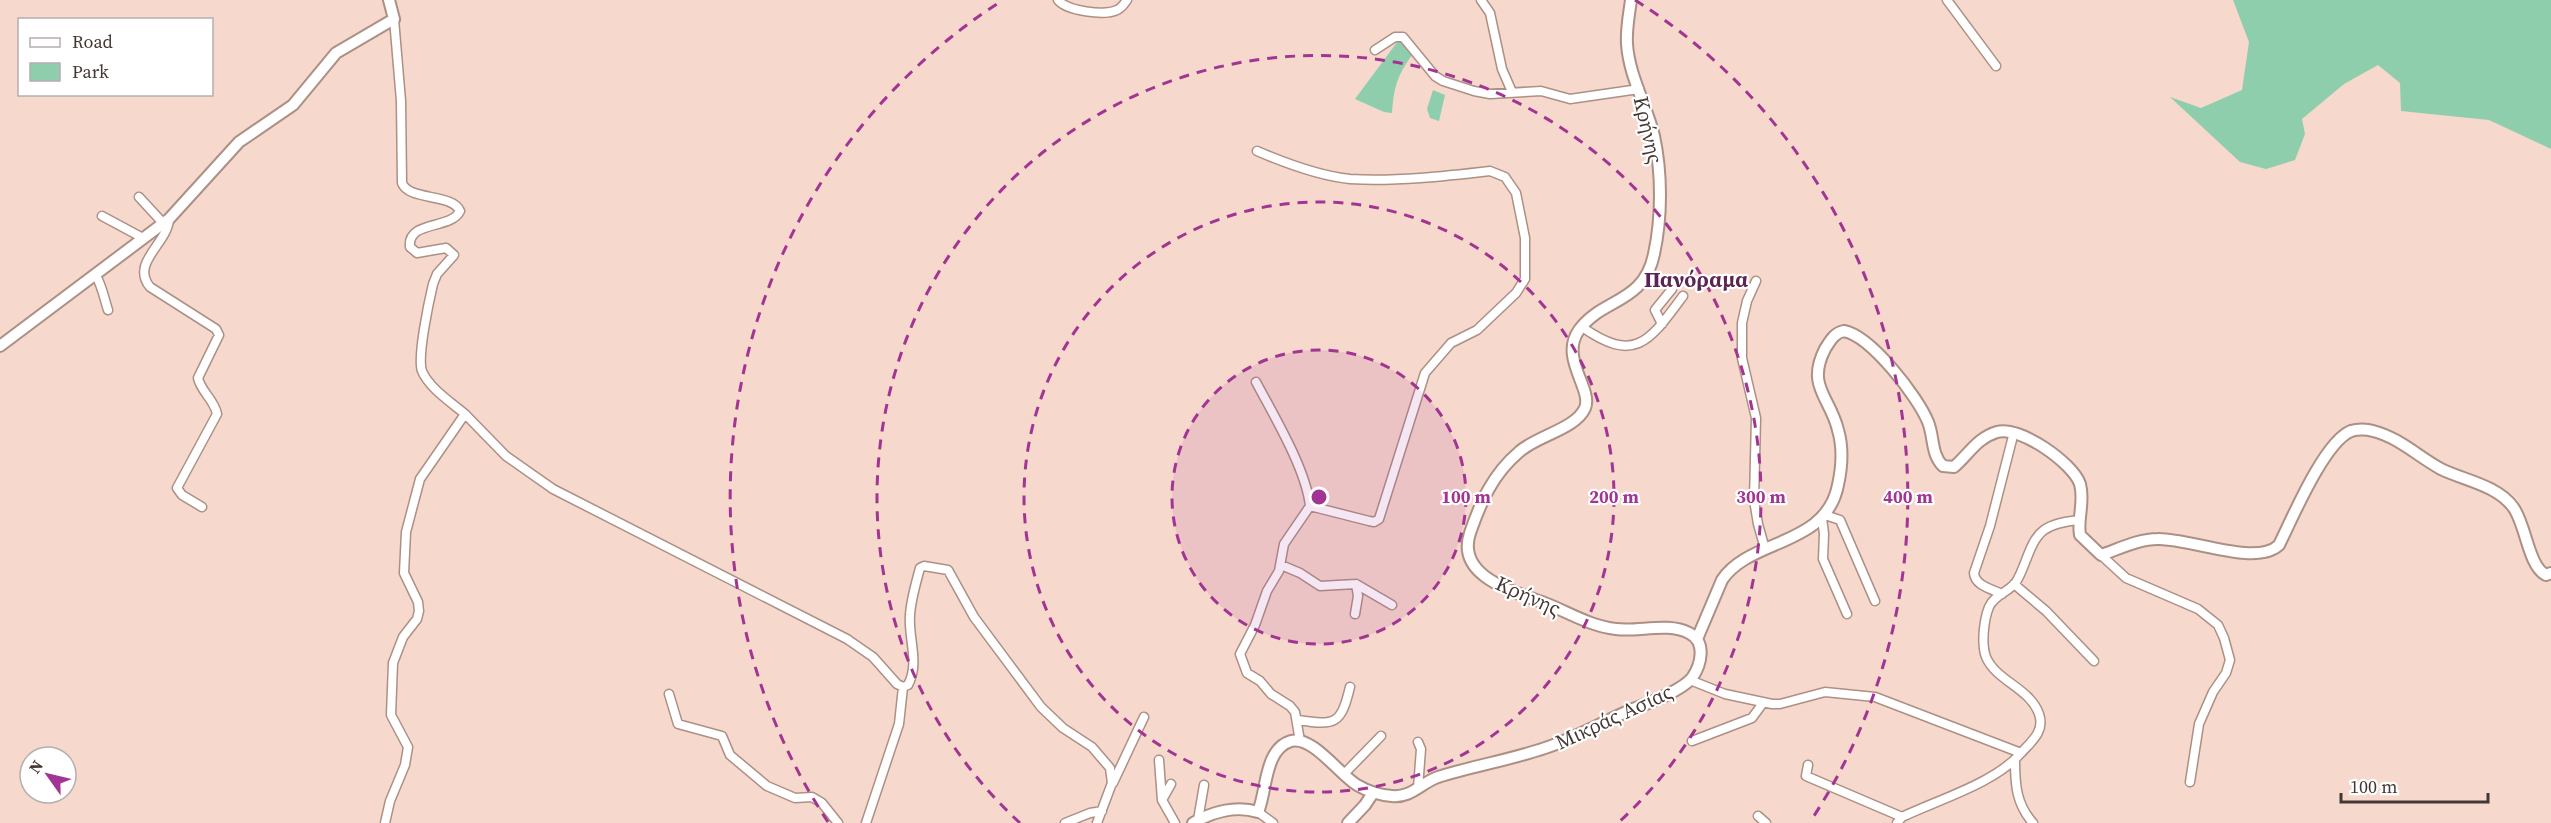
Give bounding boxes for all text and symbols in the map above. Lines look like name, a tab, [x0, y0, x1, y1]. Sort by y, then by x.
legend	[18, 18, 213, 96]
text: Road	[72, 29, 113, 54]
text: Park	[72, 59, 109, 84]
street label: Κρήνης	[1627, 93, 1670, 166]
district label: Πανόραμα	[1644, 264, 1748, 294]
text: 100 m	[1441, 484, 1491, 509]
text: 200 m	[1589, 484, 1639, 509]
text: 300 m	[1736, 484, 1786, 509]
text: 400 m	[1883, 484, 1933, 509]
centre of rings	[1309, 487, 1329, 507]
street label: Κρήνης	[1491, 568, 1565, 623]
street label: Μικράς Ασίας	[1550, 677, 1677, 756]
north arrow	[18, 745, 78, 805]
text: N	[23, 755, 48, 778]
scale bar	[2341, 766, 2488, 804]
text: 100 m	[2350, 774, 2397, 799]

